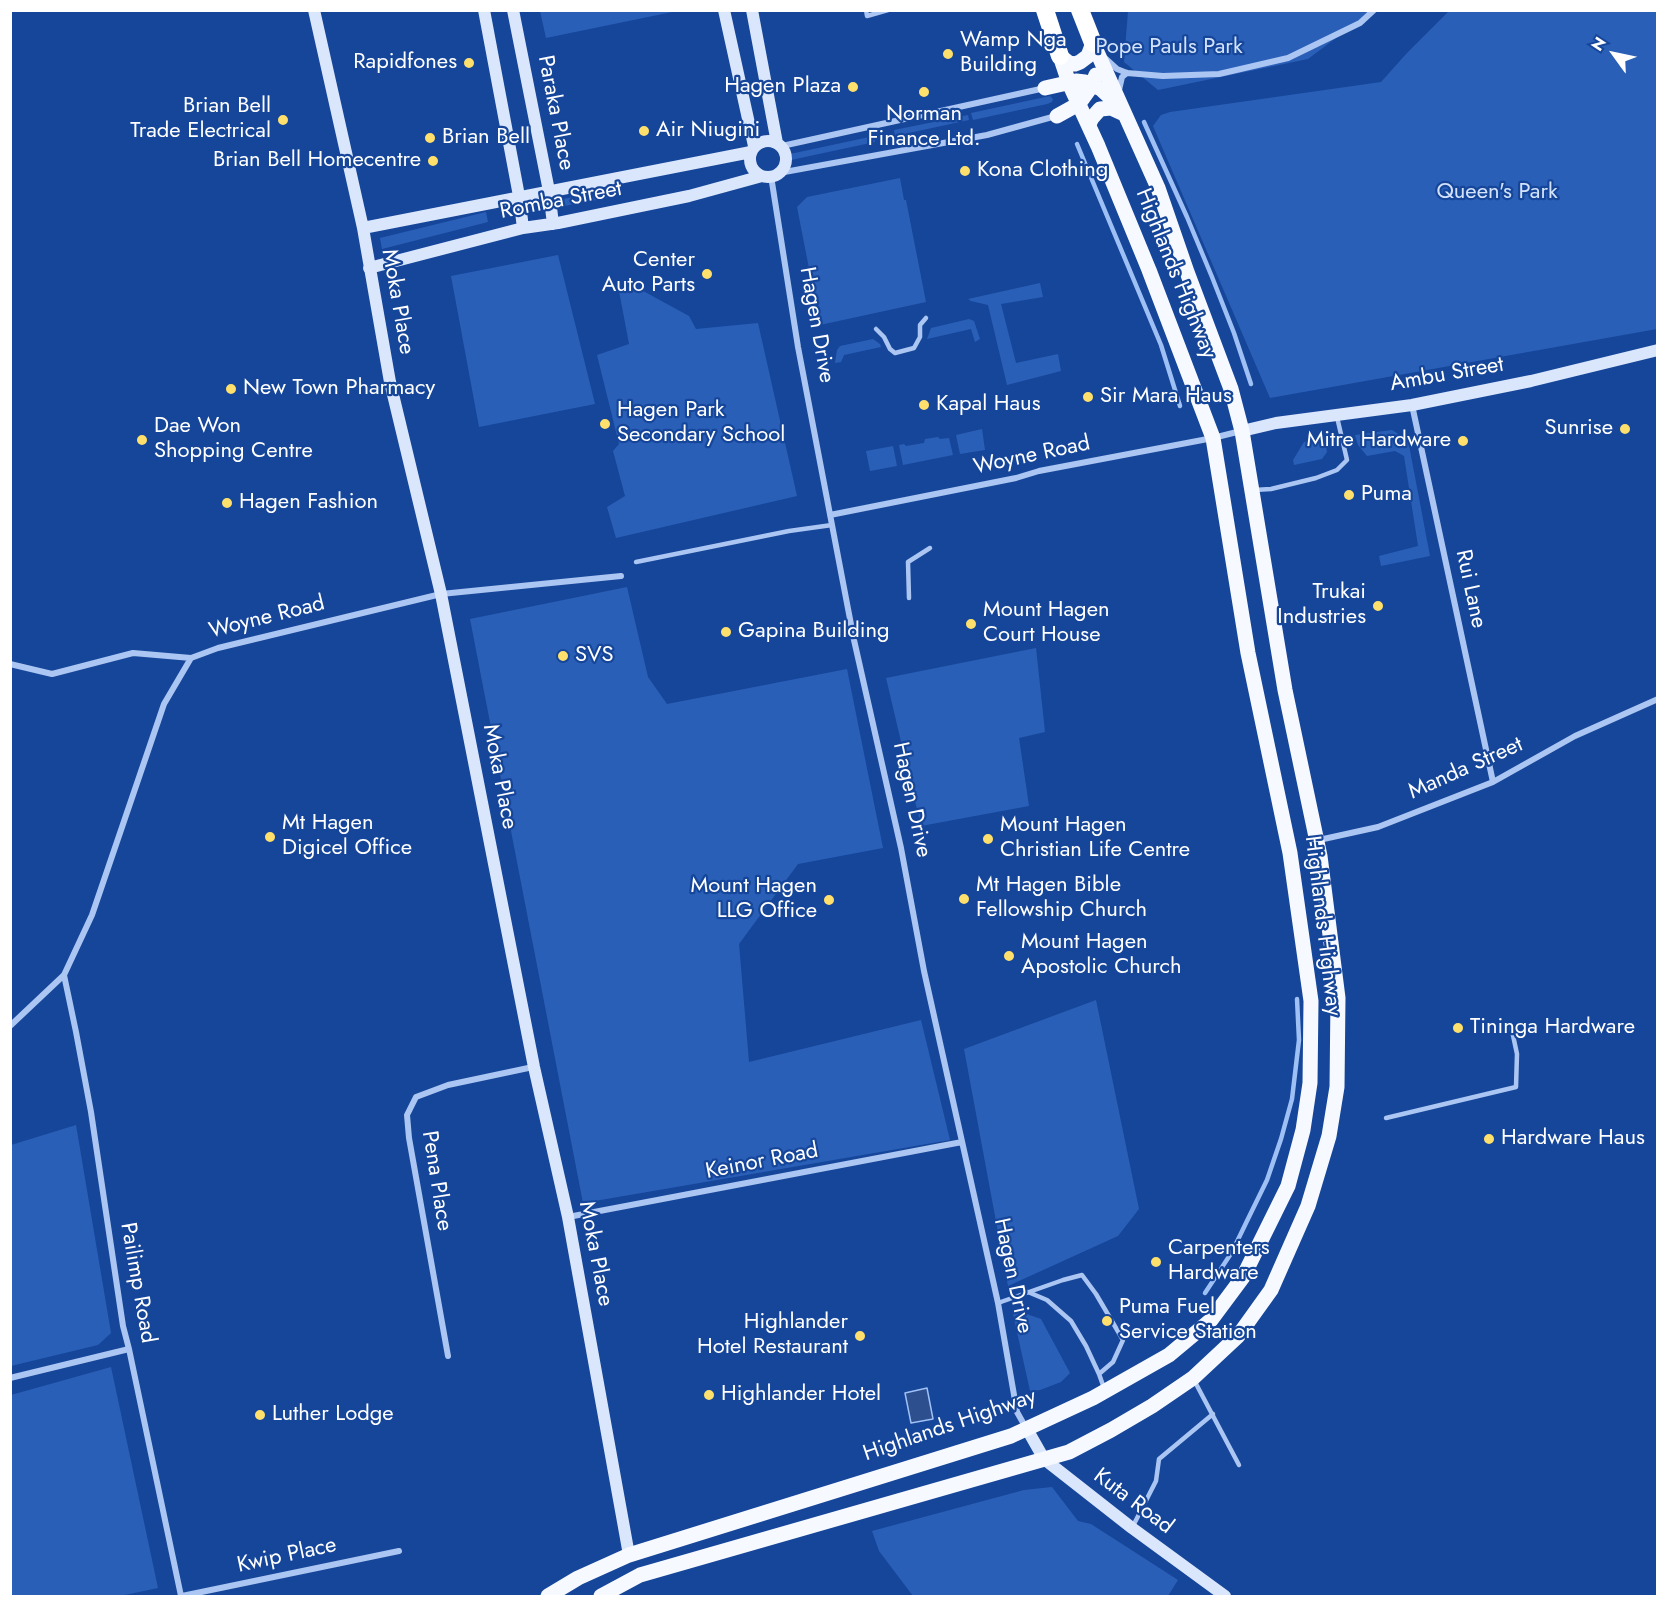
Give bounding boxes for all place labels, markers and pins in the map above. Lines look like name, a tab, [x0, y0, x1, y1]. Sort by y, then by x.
place label: Wamp Nga Building	[960, 28, 1067, 80]
marker: Wamp Nga Building	[941, 47, 955, 61]
place label: Rapidfones	[353, 50, 457, 76]
marker: Rapidfones	[462, 56, 476, 70]
place label: Hagen Plaza	[724, 74, 841, 100]
marker: Hagen Plaza	[846, 80, 860, 94]
marker: Norman Finance Ltd.	[917, 85, 931, 99]
place label: Brian Bell Trade Electrical	[130, 94, 271, 146]
place label: Norman Finance Ltd.	[867, 102, 981, 154]
marker: Brian Bell Trade Electrical	[276, 113, 290, 127]
place label: Air Niugini	[656, 118, 760, 144]
marker: Air Niugini	[637, 124, 651, 138]
place label: Brian Bell	[442, 125, 530, 151]
marker: Brian Bell	[423, 131, 437, 145]
place label: Brian Bell Homecentre	[213, 148, 421, 174]
marker: Brian Bell Homecentre	[426, 154, 440, 168]
place label: Kona Clothing	[977, 158, 1108, 184]
marker: Kona Clothing	[958, 164, 972, 178]
place label: Center Auto Parts	[602, 248, 695, 300]
marker: Center Auto Parts	[700, 267, 714, 281]
place label: New Town Pharmacy	[243, 376, 435, 402]
marker: New Town Pharmacy	[224, 382, 238, 396]
place label: Sir Mara Haus	[1100, 384, 1232, 410]
marker: Sir Mara Haus	[1081, 390, 1095, 404]
place label: Kapal Haus	[936, 392, 1041, 418]
place label: Hagen Park Secondary School	[617, 398, 785, 450]
marker: Kapal Haus	[917, 398, 931, 412]
place label: Dae Won Shopping Centre	[154, 414, 313, 466]
place label: Sunrise	[1544, 416, 1613, 442]
marker: Hagen Park Secondary School	[598, 417, 612, 431]
marker: Sunrise	[1618, 422, 1632, 436]
place label: Mitre Hardware	[1307, 428, 1451, 454]
marker: Dae Won Shopping Centre	[135, 433, 149, 447]
marker: Mitre Hardware	[1456, 434, 1470, 448]
place label: Puma	[1361, 482, 1412, 508]
marker: Puma	[1342, 488, 1356, 502]
place label: Hagen Fashion	[239, 490, 378, 516]
marker: Hagen Fashion	[220, 496, 234, 510]
place label: Trukai Industries	[1277, 580, 1366, 632]
place label: Mount Hagen Court House	[983, 598, 1110, 650]
marker: Trukai Industries	[1371, 599, 1385, 613]
marker: Mount Hagen Court House	[964, 617, 978, 631]
place label: Gapina Building	[738, 619, 890, 645]
marker: Gapina Building	[719, 625, 733, 639]
place label: SVS	[575, 643, 614, 669]
marker: SVS	[556, 649, 570, 663]
place label: Mt Hagen Digicel Office	[282, 811, 412, 862]
place label: Mount Hagen Christian Life Centre	[1000, 813, 1190, 864]
marker: Mt Hagen Digicel Office	[263, 830, 277, 844]
marker: Mount Hagen Christian Life Centre	[981, 832, 995, 846]
place label: Mt Hagen Bible Fellowship Church	[976, 873, 1147, 924]
place label: Mount Hagen LLG Office	[690, 874, 817, 926]
marker: Mt Hagen Bible Fellowship Church	[957, 892, 971, 906]
marker: Mount Hagen LLG Office	[822, 893, 836, 907]
place label: Mount Hagen Apostolic Church	[1021, 930, 1182, 981]
marker: Mount Hagen Apostolic Church	[1002, 949, 1016, 963]
place label: Tininga Hardware	[1470, 1015, 1635, 1041]
marker: Tininga Hardware	[1451, 1021, 1465, 1035]
place label: Hardware Haus	[1501, 1126, 1645, 1152]
marker: Hardware Haus	[1482, 1132, 1496, 1146]
place label: Carpenters Hardware	[1168, 1236, 1270, 1288]
marker: Carpenters Hardware	[1149, 1255, 1163, 1269]
place label: Puma Fuel Service Station	[1119, 1295, 1257, 1346]
place label: Highlander Hotel Restaurant	[697, 1310, 848, 1362]
marker: Puma Fuel Service Station	[1100, 1314, 1114, 1328]
marker: Highlander Hotel Restaurant	[853, 1329, 867, 1343]
place label: Highlander Hotel	[721, 1382, 881, 1408]
marker: Highlander Hotel	[702, 1388, 716, 1402]
place label: Luther Lodge	[272, 1402, 394, 1428]
marker: Luther Lodge	[253, 1408, 267, 1422]

